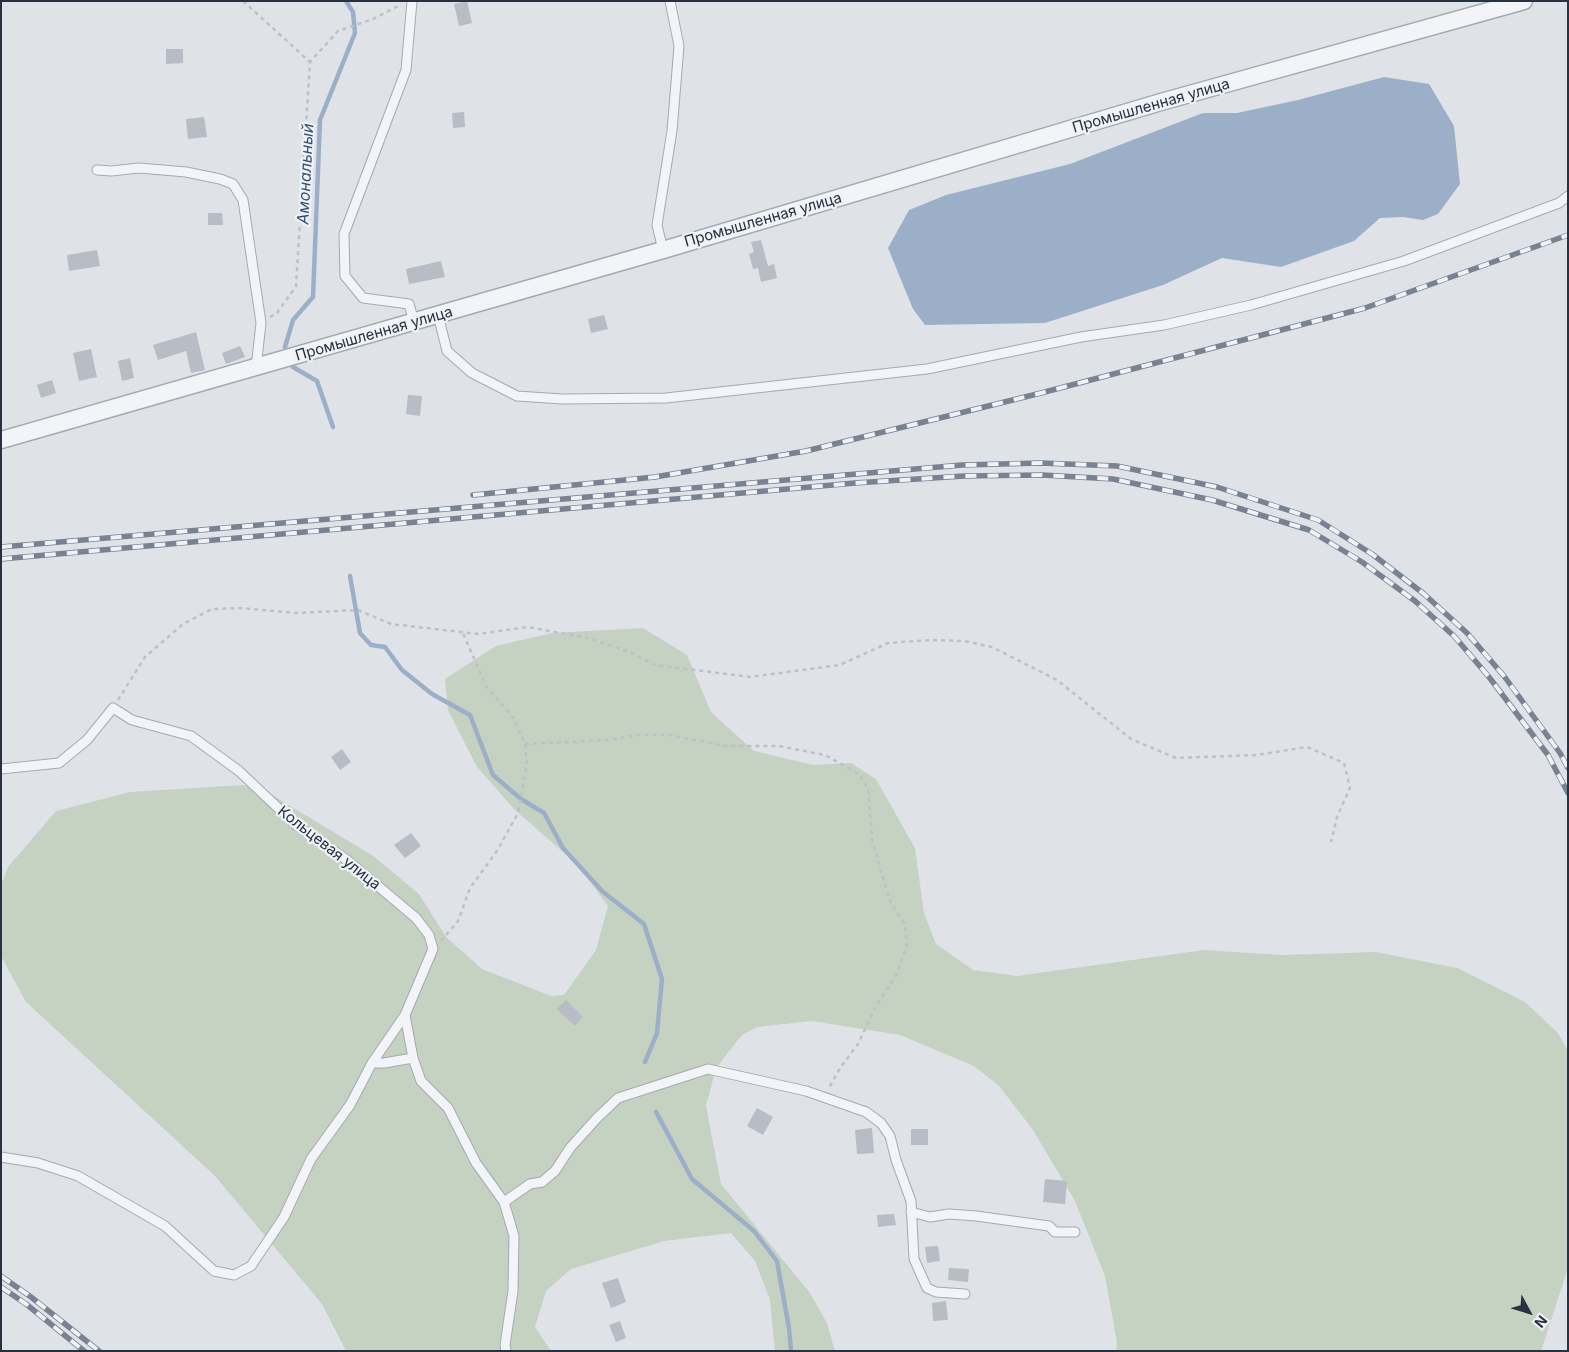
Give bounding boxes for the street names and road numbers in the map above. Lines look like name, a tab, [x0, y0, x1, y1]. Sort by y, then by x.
street label: Промышленная улица	[1070, 75, 1232, 137]
street label: Промышленная улица	[682, 189, 844, 251]
street label: Промышленная улица	[293, 303, 455, 365]
street label: Кольцевая улица	[274, 802, 384, 894]

